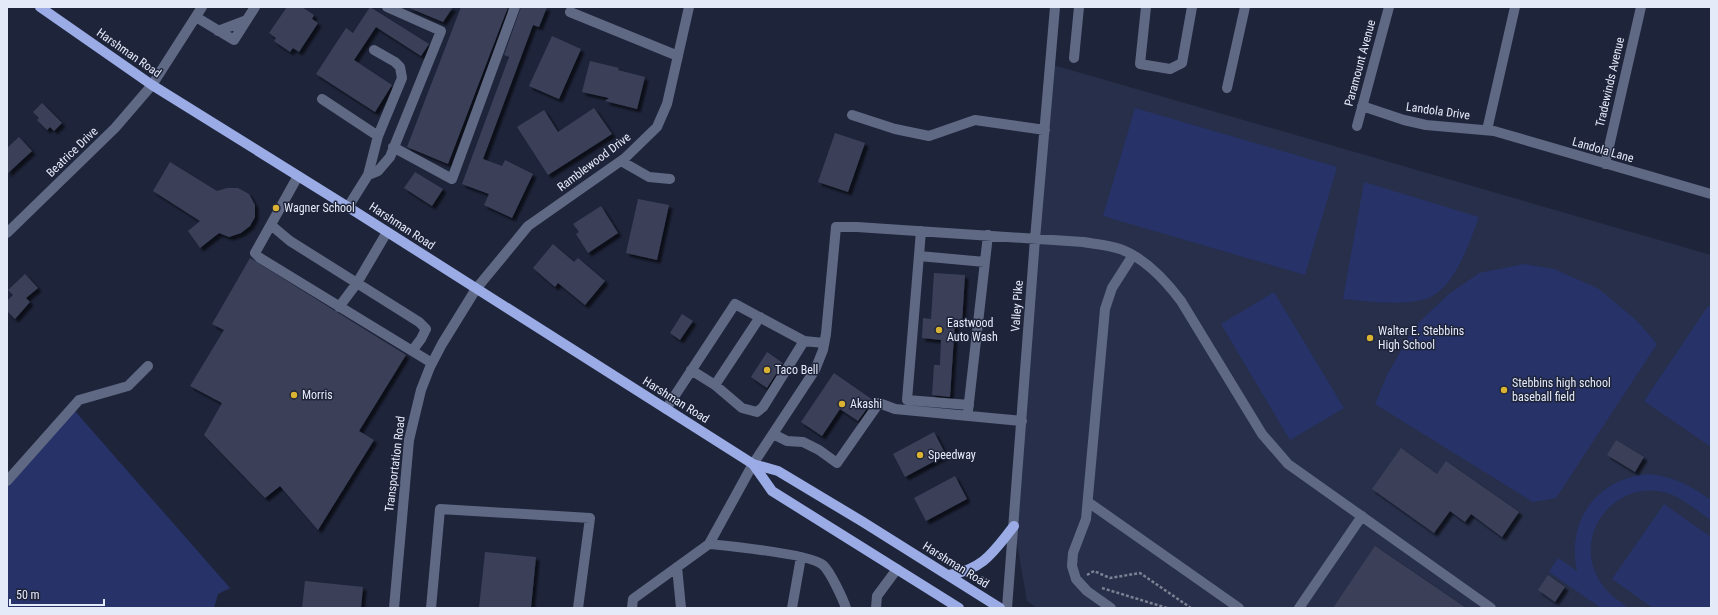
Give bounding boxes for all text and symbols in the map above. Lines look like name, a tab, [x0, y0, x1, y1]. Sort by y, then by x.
street label: Paramount Avenue	[1342, 18, 1378, 108]
street label: Harshman Road	[94, 26, 164, 80]
street label: Tradewinds Avenue	[1593, 35, 1627, 128]
street label: Landola Drive	[1405, 100, 1471, 122]
street label: Beatrice Drive	[43, 124, 101, 180]
street label: Ramblewood Drive	[555, 130, 634, 194]
street label: Landola Lane	[1571, 135, 1636, 166]
street label: Harshman Road	[367, 200, 438, 252]
place label: Wagner School	[284, 201, 355, 215]
marker: Wagner School	[271, 203, 281, 213]
street label: Valley Pike	[1008, 280, 1026, 332]
place label: Eastwood Auto Wash	[947, 316, 998, 344]
place label: Walter E. Stebbins High School	[1378, 324, 1464, 352]
marker: Eastwood Auto Wash	[934, 325, 944, 335]
marker: Walter E. Stebbins High School	[1365, 333, 1375, 343]
place label: Taco Bell	[775, 363, 818, 377]
marker: Taco Bell	[762, 365, 772, 375]
street label: Harshman Road	[640, 374, 712, 426]
place label: Stebbins high school baseball field	[1512, 376, 1611, 404]
marker: Stebbins high school baseball field	[1499, 385, 1509, 395]
place label: Morris	[302, 388, 333, 402]
marker: Morris	[289, 390, 299, 400]
place label: Akashi	[850, 397, 882, 411]
marker: Akashi	[837, 399, 847, 409]
street label: Transportation Road	[382, 415, 408, 513]
place label: Speedway	[928, 448, 976, 462]
marker: Speedway	[915, 450, 925, 460]
street label: Harshman Road	[920, 539, 992, 591]
scale bar	[10, 581, 104, 607]
text: 50 m	[16, 588, 40, 602]

